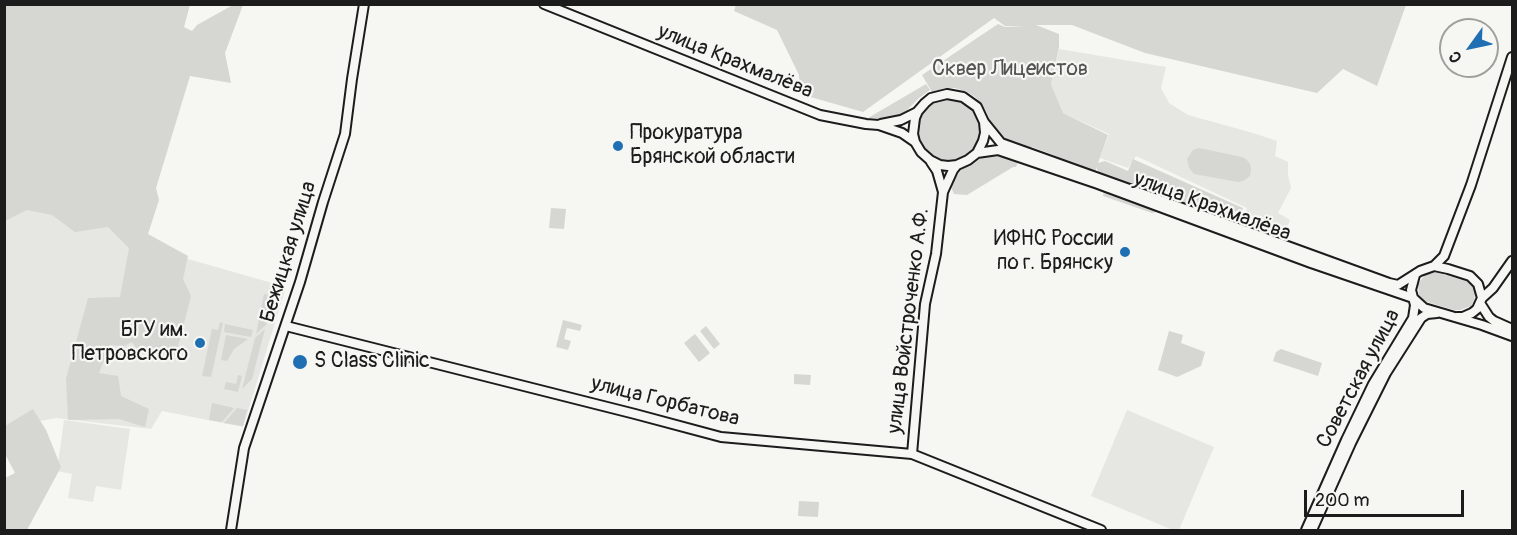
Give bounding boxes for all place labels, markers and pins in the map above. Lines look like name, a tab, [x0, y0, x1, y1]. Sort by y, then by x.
place label: Прокуратура Брянской области	[630, 121, 795, 171]
marker: Прокуратура Брянской области	[611, 139, 625, 153]
place label: ИФНС России по г. Брянску	[994, 227, 1113, 277]
marker: ИФНС России по г. Брянску	[1118, 245, 1132, 259]
place label: БГУ им. Петровского	[72, 318, 188, 368]
marker: БГУ им. Петровского	[193, 336, 207, 350]
place label: S Class Clinic	[314, 349, 430, 375]
marker: S Class Clinic	[291, 353, 309, 371]

